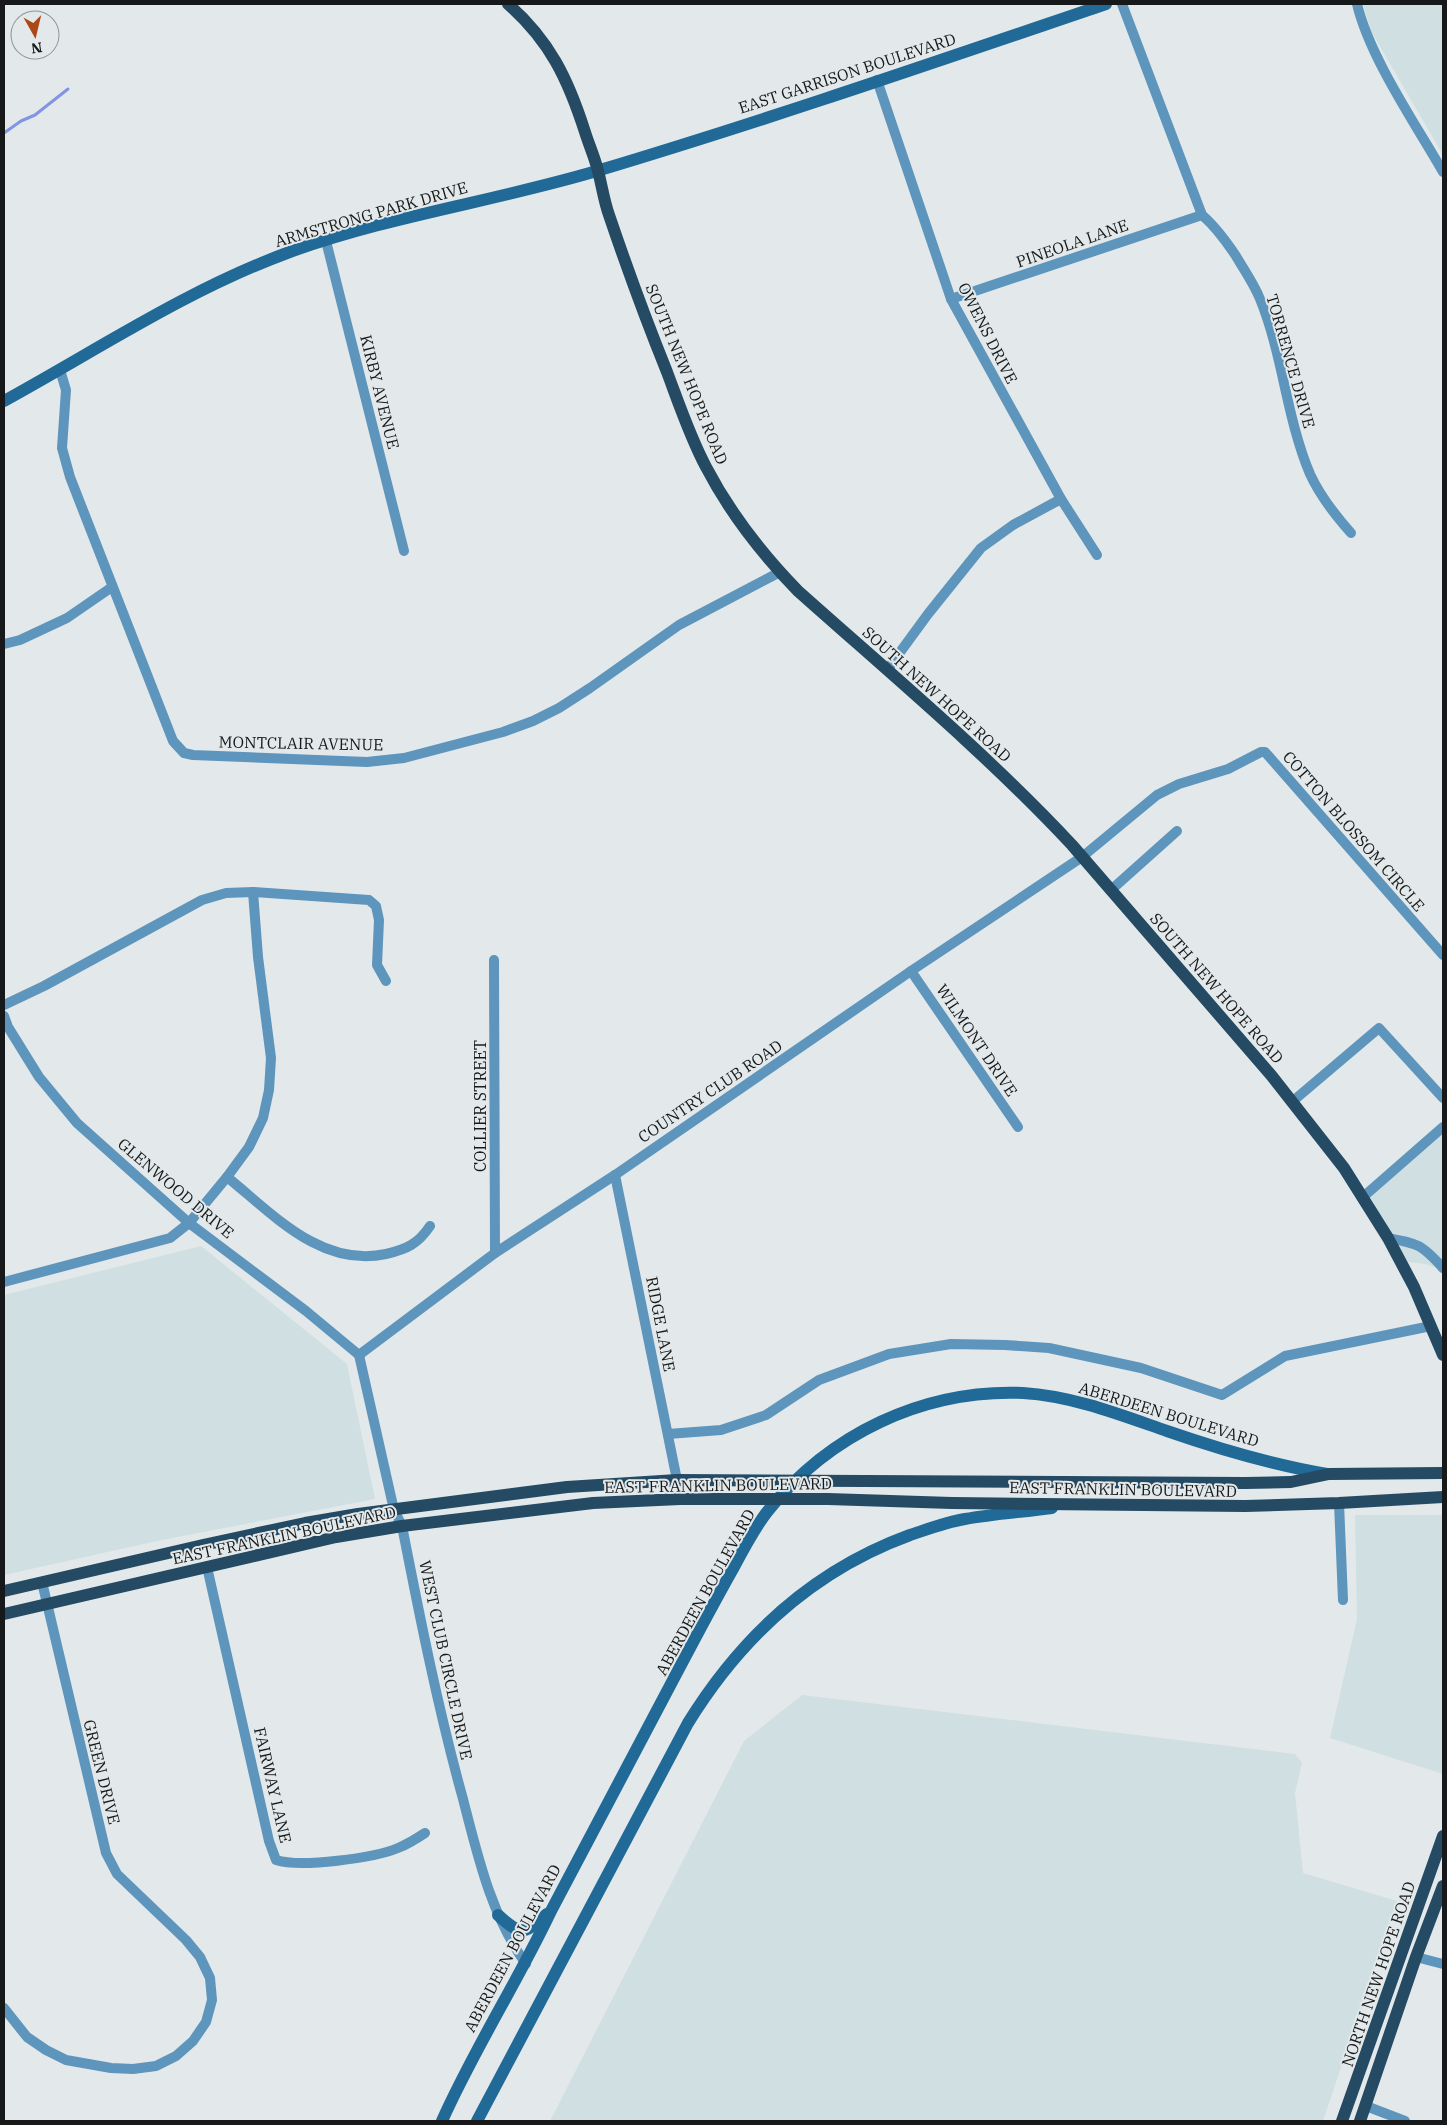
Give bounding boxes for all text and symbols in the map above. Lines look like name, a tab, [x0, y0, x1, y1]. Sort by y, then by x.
north arrow	[10, 10, 60, 60]
street label: EAST GARRISON BOULEVARD	[736, 28, 958, 118]
text: N	[30, 38, 44, 58]
street label: ARMSTRONG PARK DRIVE	[272, 177, 470, 251]
street label: PINEOLA LANE	[1013, 214, 1131, 272]
street label: OWENS DRIVE	[954, 279, 1022, 387]
street label: SOUTH NEW HOPE ROAD	[642, 281, 732, 467]
street label: TORRENCE DRIVE	[1262, 292, 1320, 430]
street label: KIRBY AVENUE	[356, 333, 404, 451]
street label: SOUTH NEW HOPE ROAD	[859, 622, 1015, 766]
street label: MONTCLAIR AVENUE	[218, 732, 384, 754]
street label: COTTON BLOSSOM CIRCLE	[1279, 747, 1429, 915]
street label: SOUTH NEW HOPE ROAD	[1146, 909, 1288, 1067]
street label: WILMONT DRIVE	[932, 980, 1022, 1100]
street label: COUNTRY CLUB ROAD	[634, 1035, 786, 1147]
street label: COLLIER STREET	[470, 1040, 490, 1172]
street label: GLENWOOD DRIVE	[114, 1134, 238, 1242]
street label: RIDGE LANE	[642, 1275, 680, 1373]
street label: ABERDEEN BOULEVARD	[1077, 1377, 1261, 1451]
street label: EAST FRANKLIN BOULEVARD	[604, 1473, 832, 1497]
street label: EAST FRANKLIN BOULEVARD	[1009, 1477, 1237, 1501]
street label: EAST FRANKLIN BOULEVARD	[170, 1502, 398, 1568]
street label: ABERDEEN BOULEVARD	[651, 1505, 759, 1679]
street label: WEST CLUB CIRCLE DRIVE	[415, 1558, 477, 1762]
street label: GREEN DRIVE	[79, 1717, 125, 1827]
street label: FAIRWAY LANE	[250, 1725, 296, 1845]
street label: ABERDEEN BOULEVARD	[459, 1861, 565, 2035]
street label: NORTH NEW HOPE ROAD	[1337, 1879, 1419, 2069]

